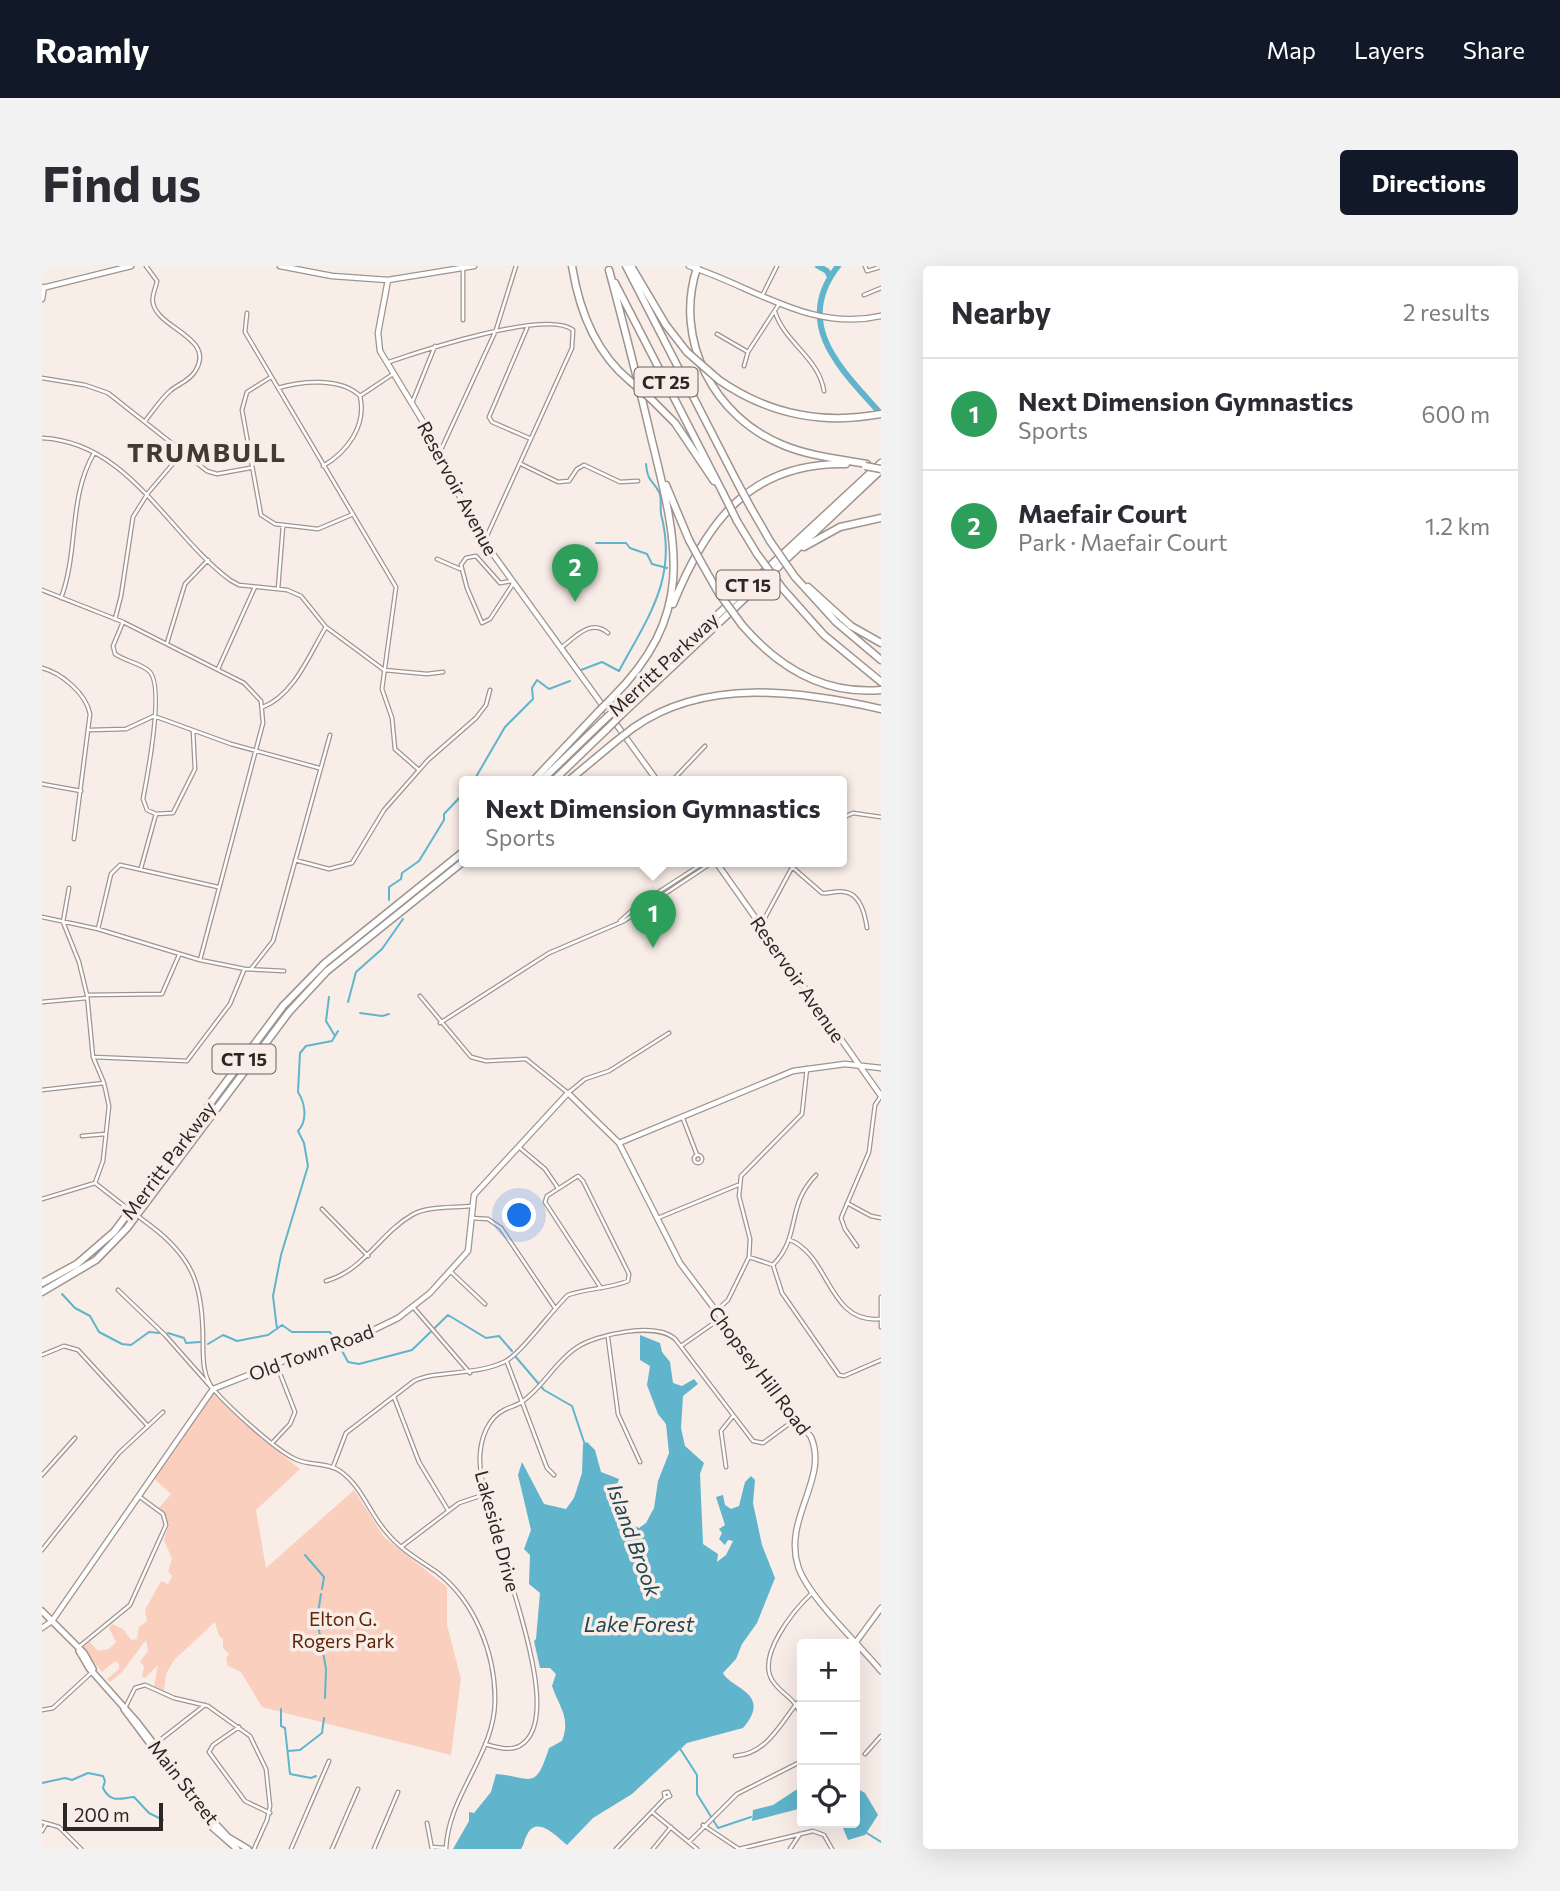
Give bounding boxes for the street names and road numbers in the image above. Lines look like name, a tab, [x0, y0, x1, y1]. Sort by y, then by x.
road number: CT 25	[634, 368, 698, 397]
street label: Reservoir Avenue	[413, 417, 503, 559]
road number: CT 15	[716, 570, 780, 600]
street label: Merritt Parkway	[603, 607, 723, 721]
street label: Reservoir Avenue	[746, 912, 850, 1046]
road number: CT 15	[212, 1044, 276, 1074]
street label: Merritt Parkway	[116, 1096, 220, 1224]
street label: Chopsey Hill Road	[704, 1301, 816, 1439]
street label: Old Town Road	[246, 1319, 376, 1385]
street label: Lakeside Drive	[471, 1468, 525, 1594]
street label: Main Street	[144, 1735, 224, 1829]

